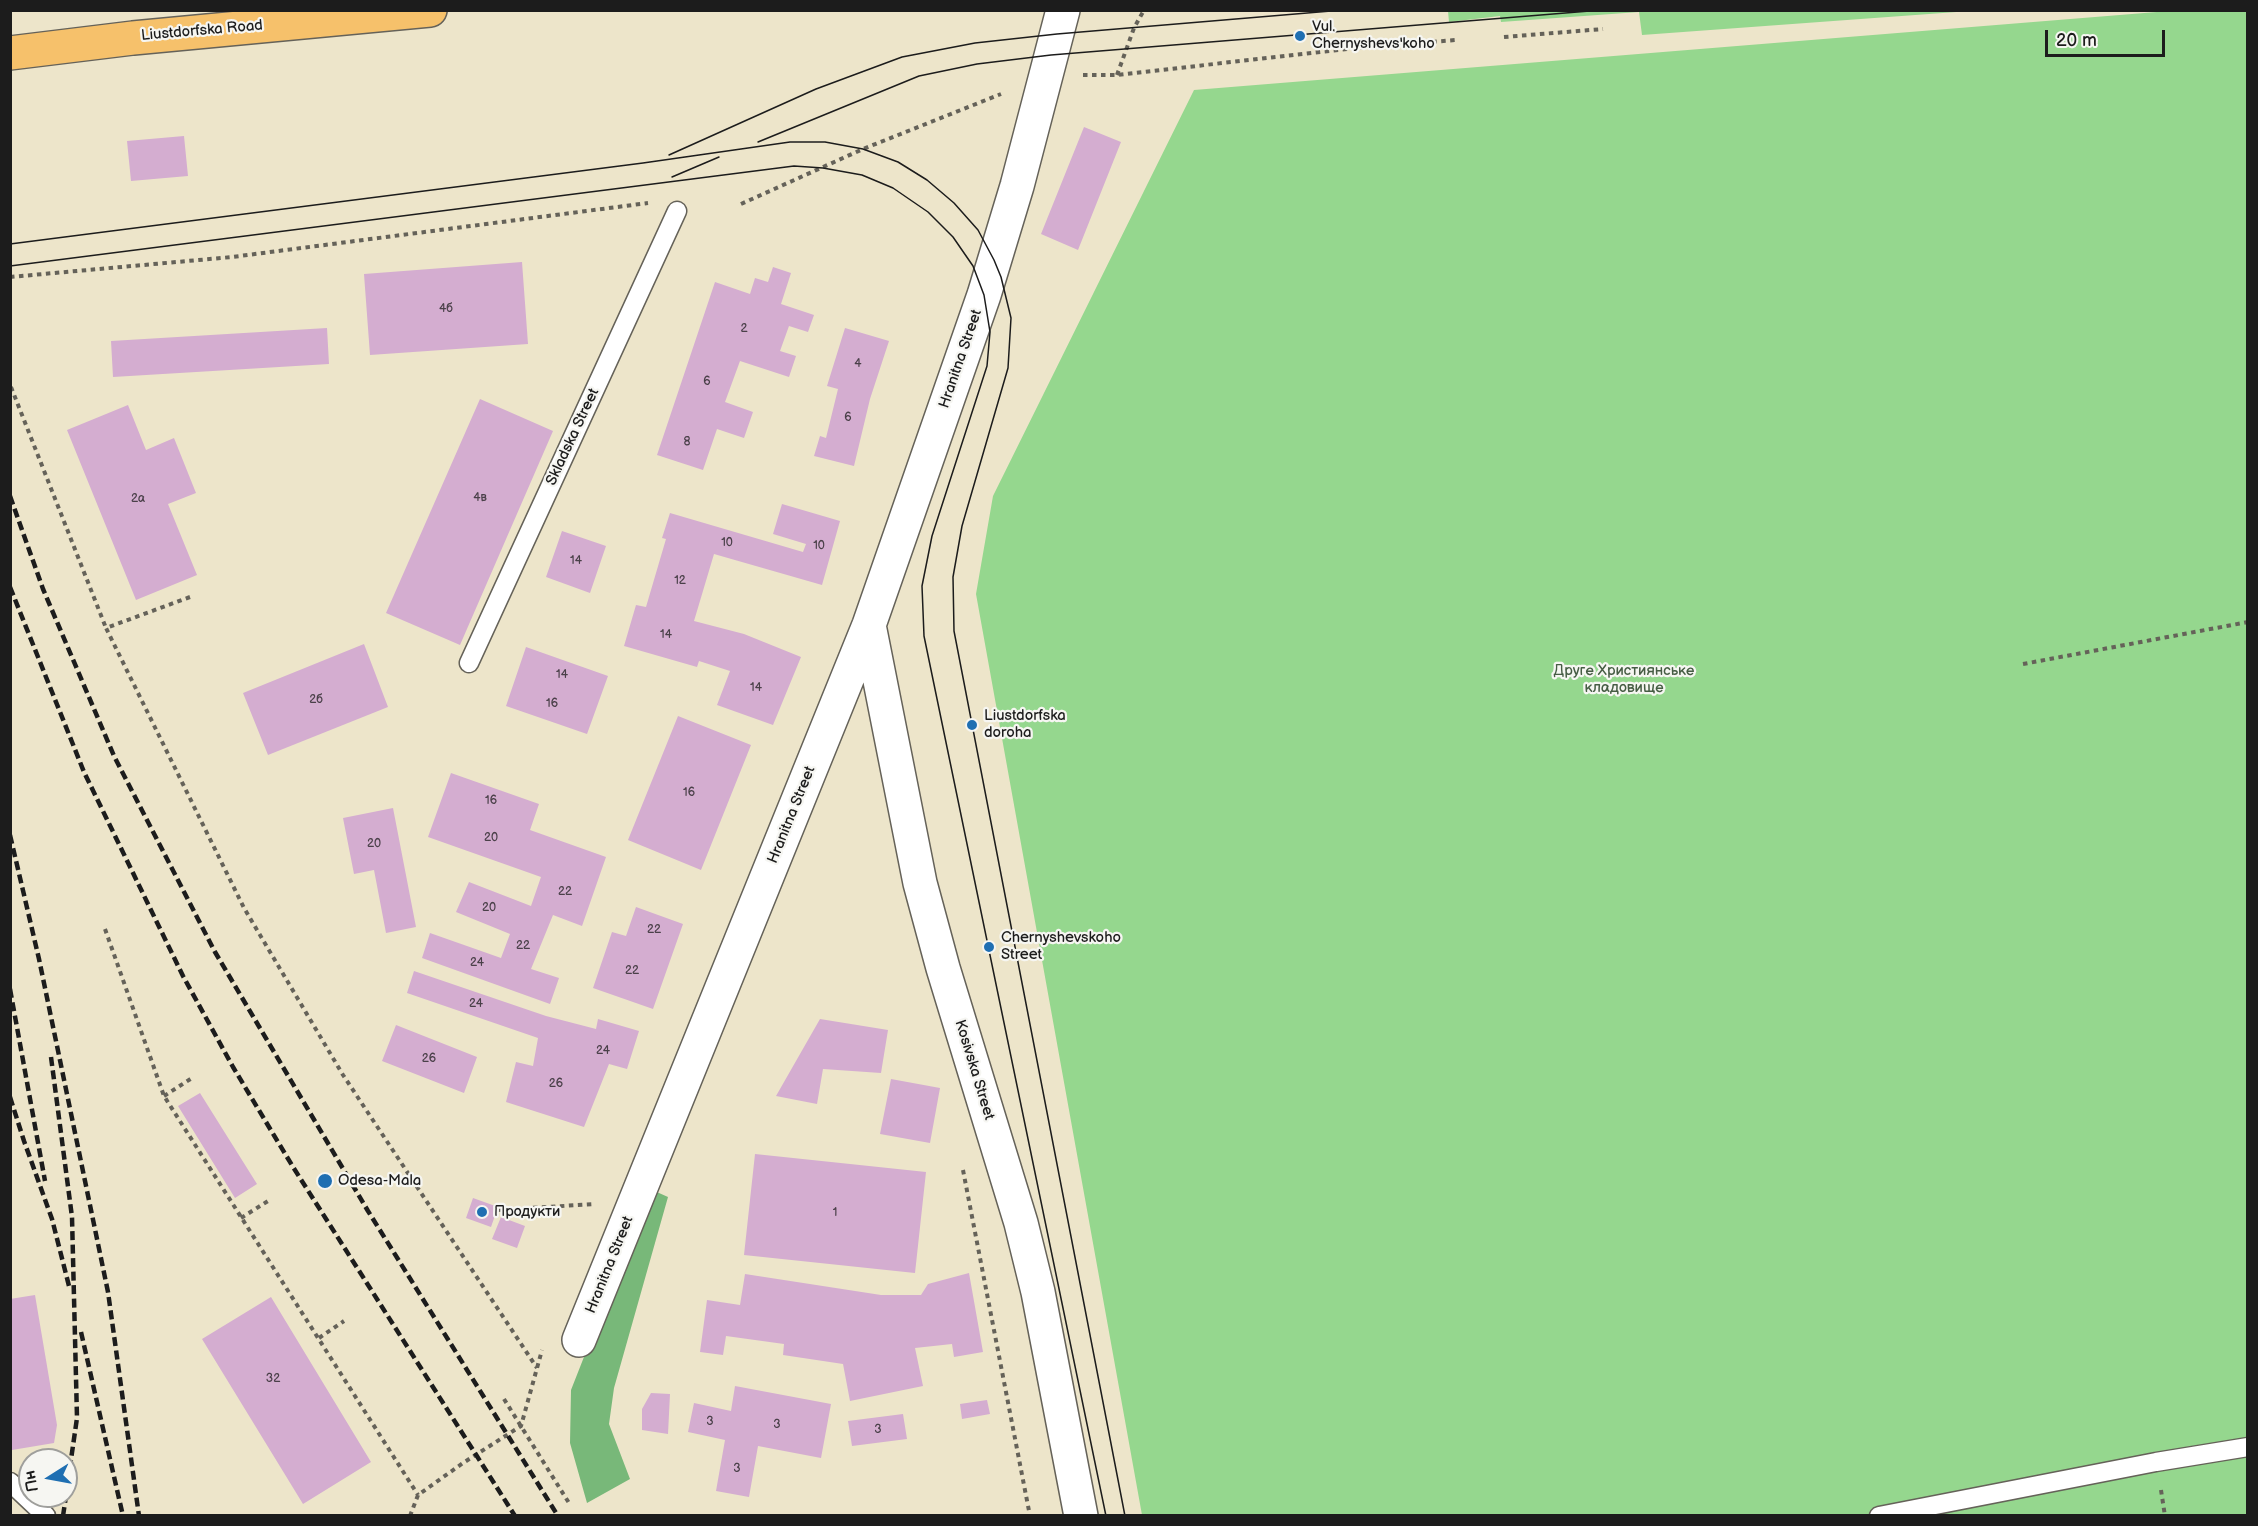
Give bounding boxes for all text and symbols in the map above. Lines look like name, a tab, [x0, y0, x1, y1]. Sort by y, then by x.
street label: Liustdorfska Road	[140, 17, 264, 45]
place label: Vul. Chernyshevs'koho	[1312, 18, 1435, 53]
scale bar	[2048, 18, 2168, 56]
marker: Vul. Chernyshevs'koho	[1293, 29, 1307, 43]
text: 20 m	[2056, 30, 2097, 51]
house number: 4б	[439, 302, 453, 316]
street label: Hranitna Street	[936, 307, 986, 411]
house number: 2	[740, 322, 748, 336]
house number: 4	[854, 357, 862, 371]
house number: 6	[703, 375, 711, 389]
street label: Skladska Street	[543, 386, 603, 488]
house number: 6	[844, 411, 852, 425]
house number: 8	[684, 435, 690, 449]
house number: 4в	[473, 491, 487, 505]
house number: 2а	[131, 492, 145, 506]
house number: 10	[721, 536, 733, 550]
house number: 10	[813, 539, 825, 553]
house number: 14	[570, 554, 582, 568]
house number: 12	[674, 574, 686, 588]
house number: 14	[660, 628, 672, 642]
park label: Друге Християнське кладовище	[1554, 662, 1694, 697]
house number: 14	[556, 668, 568, 682]
house number: 14	[750, 681, 762, 695]
house number: 2б	[309, 693, 323, 707]
house number: 16	[546, 697, 558, 711]
place label: Liustdorfska doroha	[984, 707, 1066, 742]
marker: Liustdorfska doroha	[965, 718, 979, 732]
street label: Hranitna Street	[764, 764, 820, 866]
house number: 16	[683, 786, 695, 800]
house number: 16	[485, 794, 497, 808]
house number: 20	[484, 831, 498, 845]
house number: 20	[367, 837, 381, 851]
house number: 22	[558, 885, 572, 899]
house number: 20	[482, 901, 496, 915]
house number: 22	[647, 923, 661, 937]
place label: Chernyshevskoho Street	[1001, 929, 1121, 964]
house number: 22	[516, 939, 530, 953]
marker: Chernyshevskoho Street	[982, 940, 996, 954]
house number: 24	[470, 956, 484, 970]
house number: 22	[625, 964, 639, 978]
house number: 24	[469, 997, 483, 1011]
street label: Kosivska Street	[950, 1018, 998, 1122]
house number: 24	[596, 1044, 610, 1058]
house number: 26	[422, 1052, 436, 1066]
house number: 26	[549, 1077, 563, 1091]
marker: Odesa-Mala	[316, 1172, 334, 1190]
place label: Odesa-Mala	[338, 1172, 421, 1190]
place label: Продукти	[494, 1203, 560, 1221]
marker: Продукти	[475, 1205, 489, 1219]
house number: 1	[833, 1206, 837, 1220]
street label: Hranitna Street	[582, 1214, 638, 1316]
house number: 32	[266, 1372, 280, 1386]
house number: 3	[706, 1415, 714, 1429]
house number: 3	[773, 1418, 781, 1432]
house number: 3	[874, 1423, 882, 1437]
north arrow	[18, 1448, 78, 1508]
house number: 3	[733, 1462, 741, 1476]
text: Пн	[20, 1469, 43, 1493]

